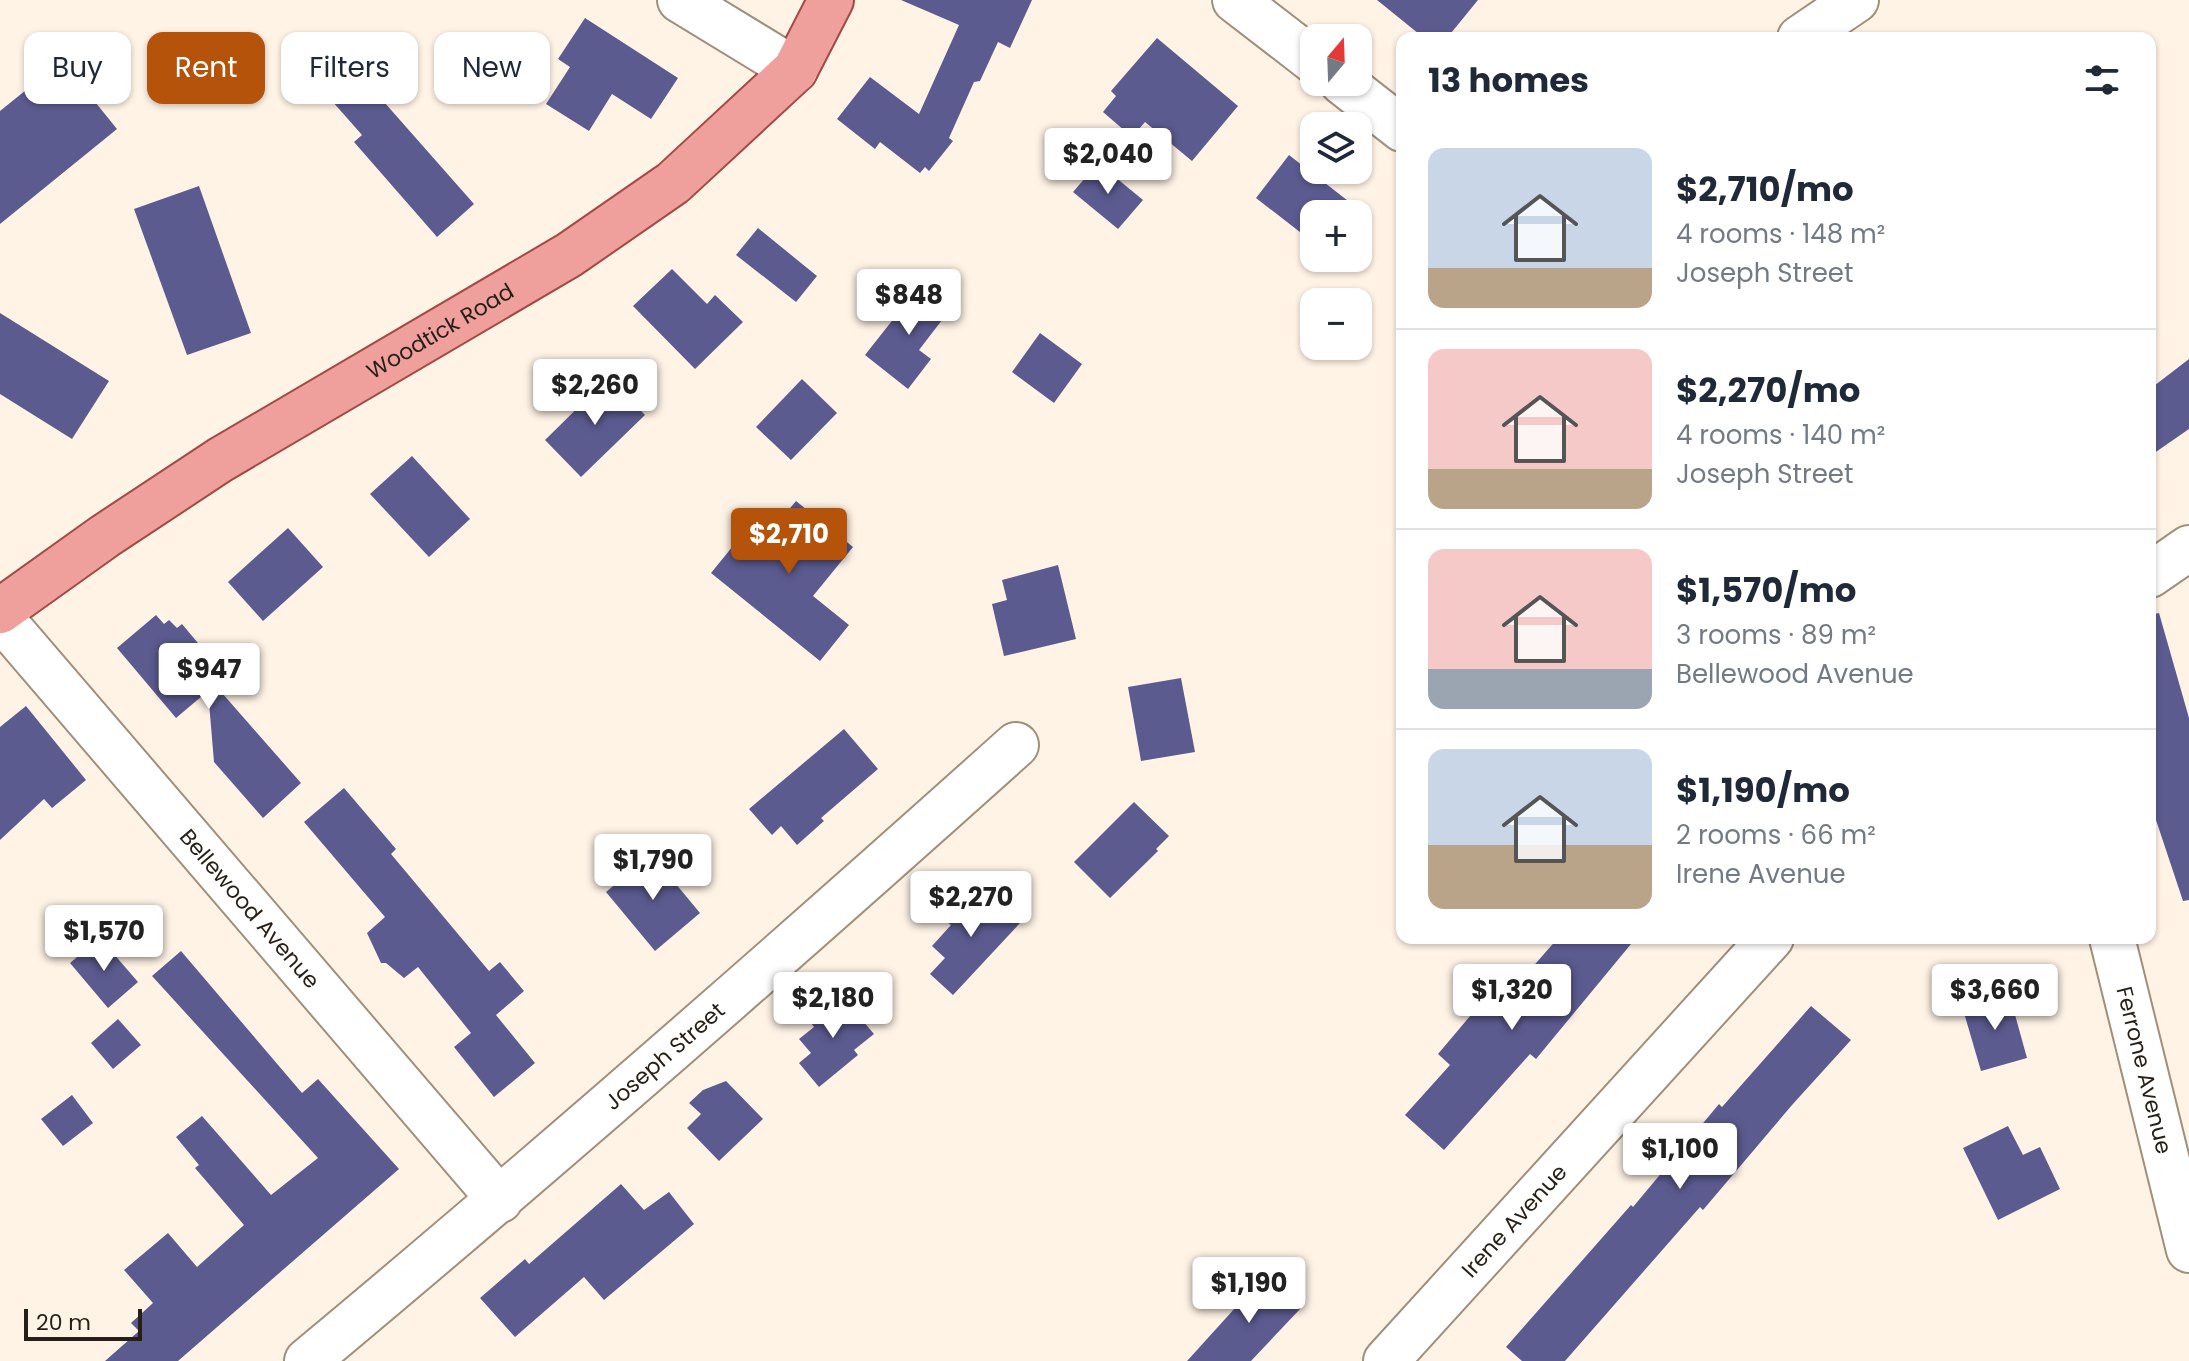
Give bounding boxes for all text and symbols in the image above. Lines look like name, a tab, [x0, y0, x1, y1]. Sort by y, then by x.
north arrow	[1300, 24, 1372, 96]
map controls	[1300, 24, 1372, 360]
chip: Buy	[24, 32, 131, 104]
chip: Rent	[147, 32, 265, 104]
chip: Filters	[281, 32, 418, 104]
chip: New	[434, 32, 550, 104]
text: 13 homes	[1428, 56, 1589, 104]
icon: filters	[2080, 58, 2124, 102]
button: layers	[1300, 112, 1372, 184]
pin: $2,040	[1043, 128, 1173, 196]
text: $2,040	[1063, 136, 1153, 172]
text: $2,710/mo	[1676, 165, 1854, 213]
icon: home	[1492, 180, 1588, 276]
button: +	[1300, 200, 1372, 272]
text: 4 rooms · 148 m²	[1676, 216, 1885, 252]
text: Joseph Street	[1676, 255, 1853, 291]
pin: $848	[862, 269, 956, 337]
street label: Woodtick Road	[361, 276, 520, 387]
text: $848	[875, 277, 943, 313]
button: −	[1300, 288, 1372, 360]
pin: $2,260	[530, 359, 660, 427]
text: $2,270/mo	[1676, 366, 1860, 414]
text: $2,260	[551, 367, 639, 403]
icon: home	[1492, 381, 1588, 477]
text: 4 rooms · 140 m²	[1676, 417, 1885, 453]
text: Joseph Street	[1676, 456, 1853, 492]
pin: $2,710	[724, 508, 854, 576]
text: $2,710	[749, 516, 829, 552]
text: $1,570/mo	[1676, 566, 1856, 614]
icon: home	[1492, 581, 1588, 677]
text: 3 rooms · 89 m²	[1676, 617, 1876, 653]
pin: $947	[162, 643, 256, 711]
text: $947	[177, 651, 241, 687]
text: Bellewood Avenue	[1676, 656, 1914, 692]
text: $1,190/mo	[1676, 766, 1850, 814]
icon: home	[1492, 781, 1588, 877]
text: 2 rooms · 66 m²	[1676, 817, 1876, 853]
street label: Bellewood Avenue	[172, 822, 327, 995]
pin: $1,790	[588, 834, 718, 902]
text: $1,790	[612, 842, 694, 878]
text: Irene Avenue	[1676, 856, 1846, 892]
pin: $2,270	[906, 871, 1036, 939]
text: $2,270	[928, 879, 1014, 915]
pin: $1,570	[39, 905, 169, 973]
text: $1,570	[63, 913, 145, 949]
pin: $1,320	[1447, 964, 1577, 1032]
pin: $3,660	[1930, 964, 2060, 1032]
pin: $2,180	[768, 972, 898, 1040]
text: $1,320	[1471, 972, 1553, 1008]
text: $3,660	[1950, 972, 2040, 1008]
text: $2,180	[792, 980, 875, 1016]
street label: Ferrone Avenue	[2109, 983, 2180, 1157]
street label: Joseph Street	[598, 995, 732, 1117]
pin: $1,100	[1615, 1123, 1745, 1191]
text: $1,100	[1641, 1131, 1719, 1167]
street label: Irene Avenue	[1454, 1157, 1574, 1284]
pin: $1,190	[1184, 1257, 1314, 1325]
text: $1,190	[1210, 1265, 1288, 1301]
scale bar	[24, 1305, 142, 1341]
text: 20 m	[36, 1307, 91, 1338]

